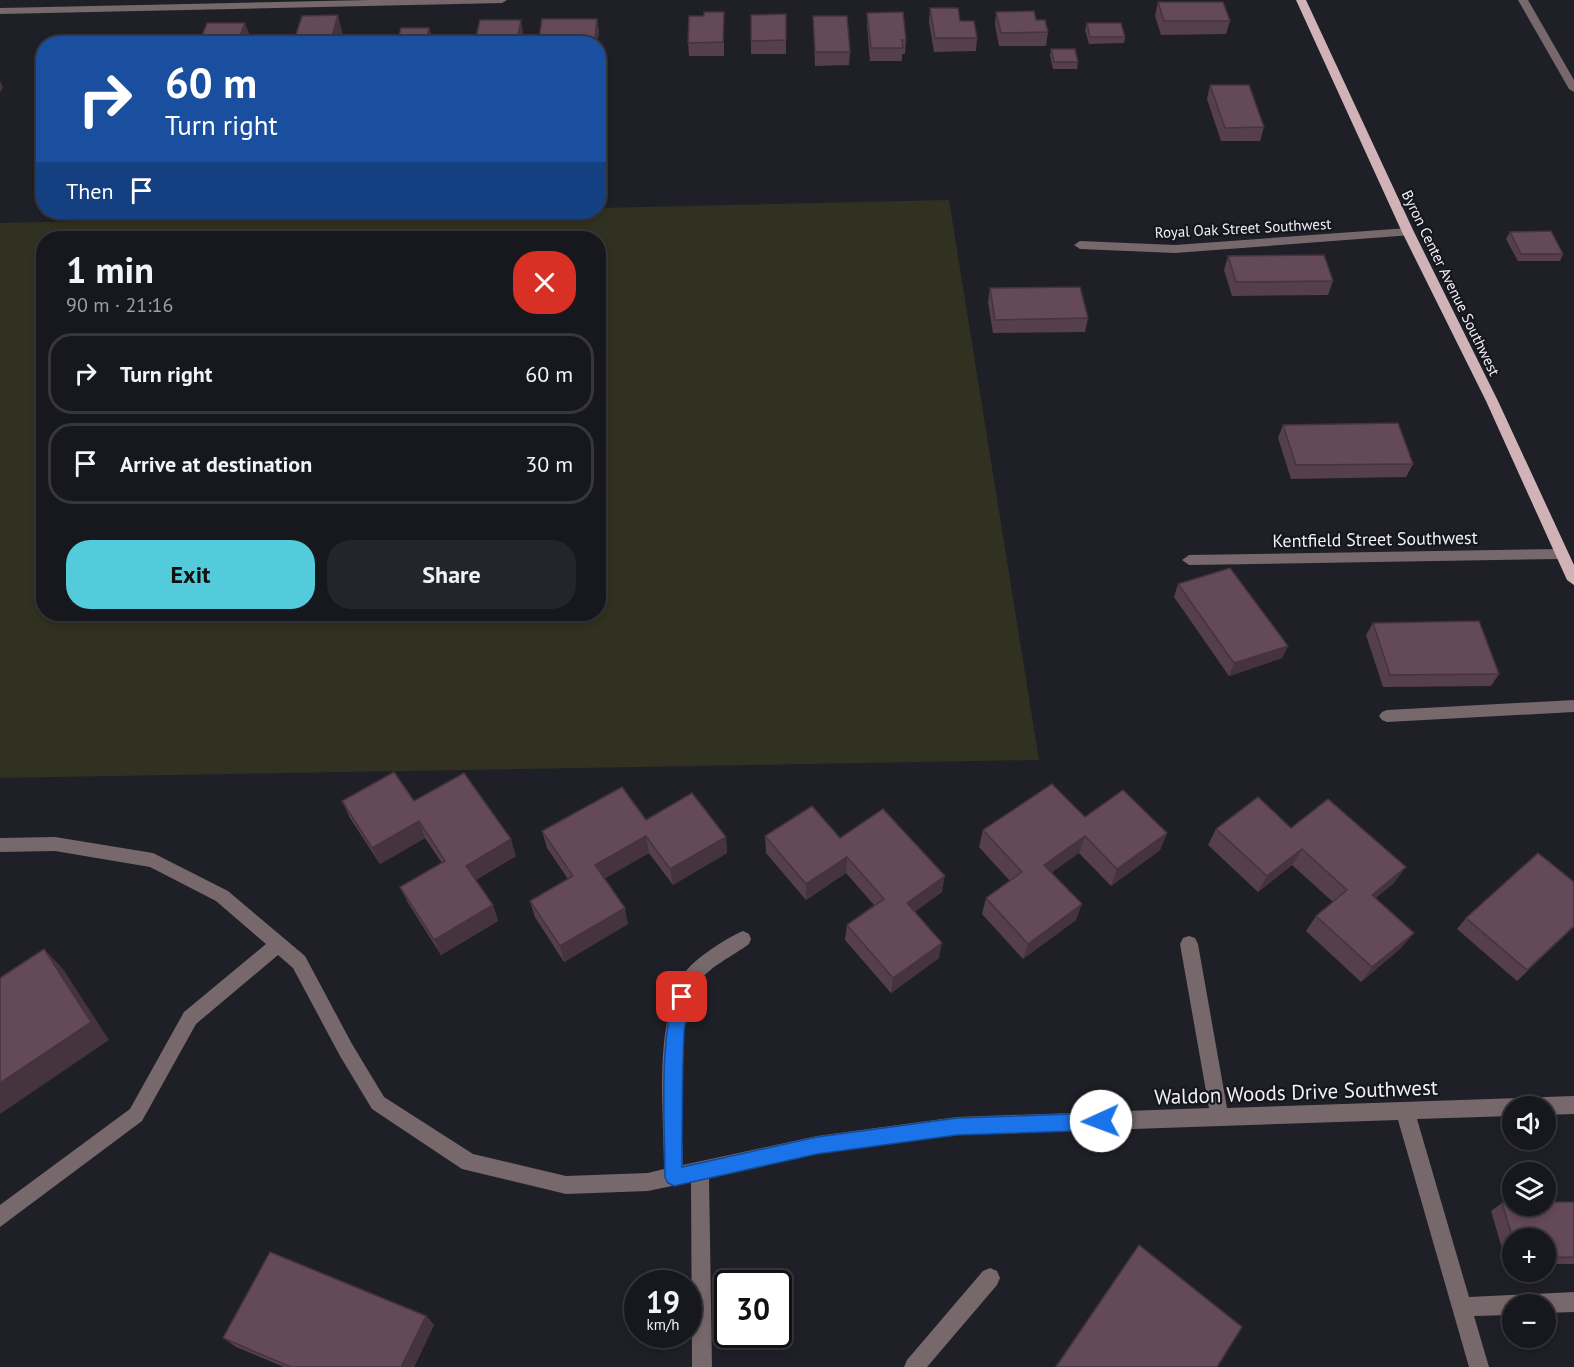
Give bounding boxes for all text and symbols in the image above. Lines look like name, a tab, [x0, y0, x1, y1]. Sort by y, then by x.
text: 60 m	[165, 55, 257, 110]
icon: right	[66, 60, 144, 138]
text: Turn right	[165, 108, 278, 142]
icon: arrive	[125, 174, 158, 207]
text: Then	[66, 177, 113, 205]
street label: Byron Center Avenue Southwest	[1398, 187, 1504, 379]
street label: Royal Oak Street Southwest	[1154, 214, 1332, 242]
text: 1 min	[66, 246, 154, 293]
button: close	[513, 251, 576, 314]
text: 90 m · 21:16	[66, 292, 173, 318]
icon: right	[69, 357, 102, 390]
text: Turn right	[120, 360, 212, 388]
text: 60 m	[525, 360, 573, 388]
icon: arrive	[69, 447, 102, 480]
text: Arrive at destination	[120, 450, 312, 478]
text: 30 m	[525, 450, 573, 478]
street label: Kentfield Street Southwest	[1272, 526, 1478, 552]
button: Exit	[66, 540, 315, 609]
button: Share	[327, 540, 576, 609]
pin	[656, 971, 707, 1022]
icon: arrive	[665, 980, 698, 1013]
street label: Waldon Woods Drive Southwest	[1154, 1074, 1438, 1110]
position arrow	[1069, 1089, 1133, 1153]
map controls	[1502, 1096, 1556, 1348]
button: sound	[1502, 1096, 1556, 1150]
button: layers	[1502, 1162, 1556, 1216]
button: +	[1502, 1228, 1556, 1282]
speed limit sign: 30	[714, 1270, 792, 1348]
text: 19	[646, 1282, 680, 1321]
button: −	[1502, 1294, 1556, 1348]
text: km/h	[647, 1315, 679, 1334]

